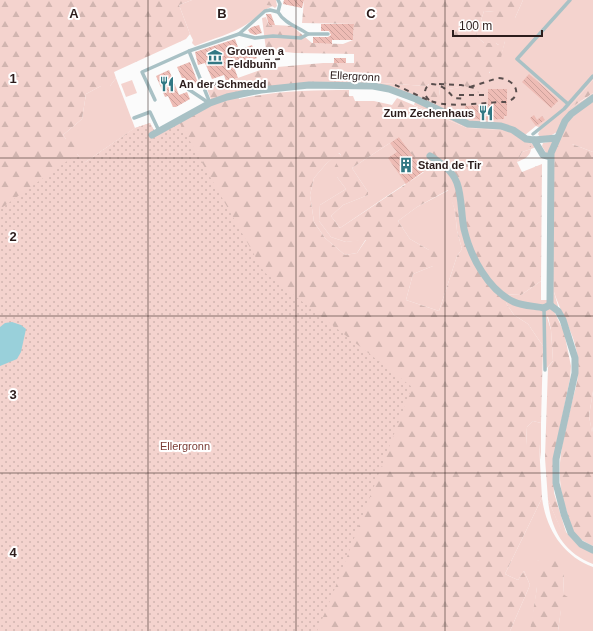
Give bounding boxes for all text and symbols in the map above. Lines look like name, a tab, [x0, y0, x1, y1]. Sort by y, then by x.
text: A	[69, 6, 79, 21]
text: B	[217, 6, 227, 21]
text: C	[366, 6, 376, 21]
scale bar	[453, 12, 542, 38]
text: 100 m	[459, 19, 492, 33]
place label: Grouwen a Feldbunn	[227, 45, 285, 70]
museum icon: Grouwen a Feldbunn	[206, 48, 224, 66]
street label: Ellergronn	[330, 69, 380, 83]
text: 1	[9, 71, 17, 86]
restaurant icon: An der Schmedd	[158, 75, 176, 93]
place label: An der Schmedd	[179, 78, 266, 90]
restaurant icon: Zum Zechenhaus	[477, 104, 495, 122]
place label: Zum Zechenhaus	[384, 107, 474, 119]
building icon: Stand de Tir	[397, 156, 415, 174]
place label: Stand de Tir	[418, 159, 482, 171]
text: 2	[9, 229, 17, 244]
text: 3	[9, 387, 17, 402]
park label: Ellergronn	[160, 440, 210, 452]
text: 4	[9, 545, 17, 560]

